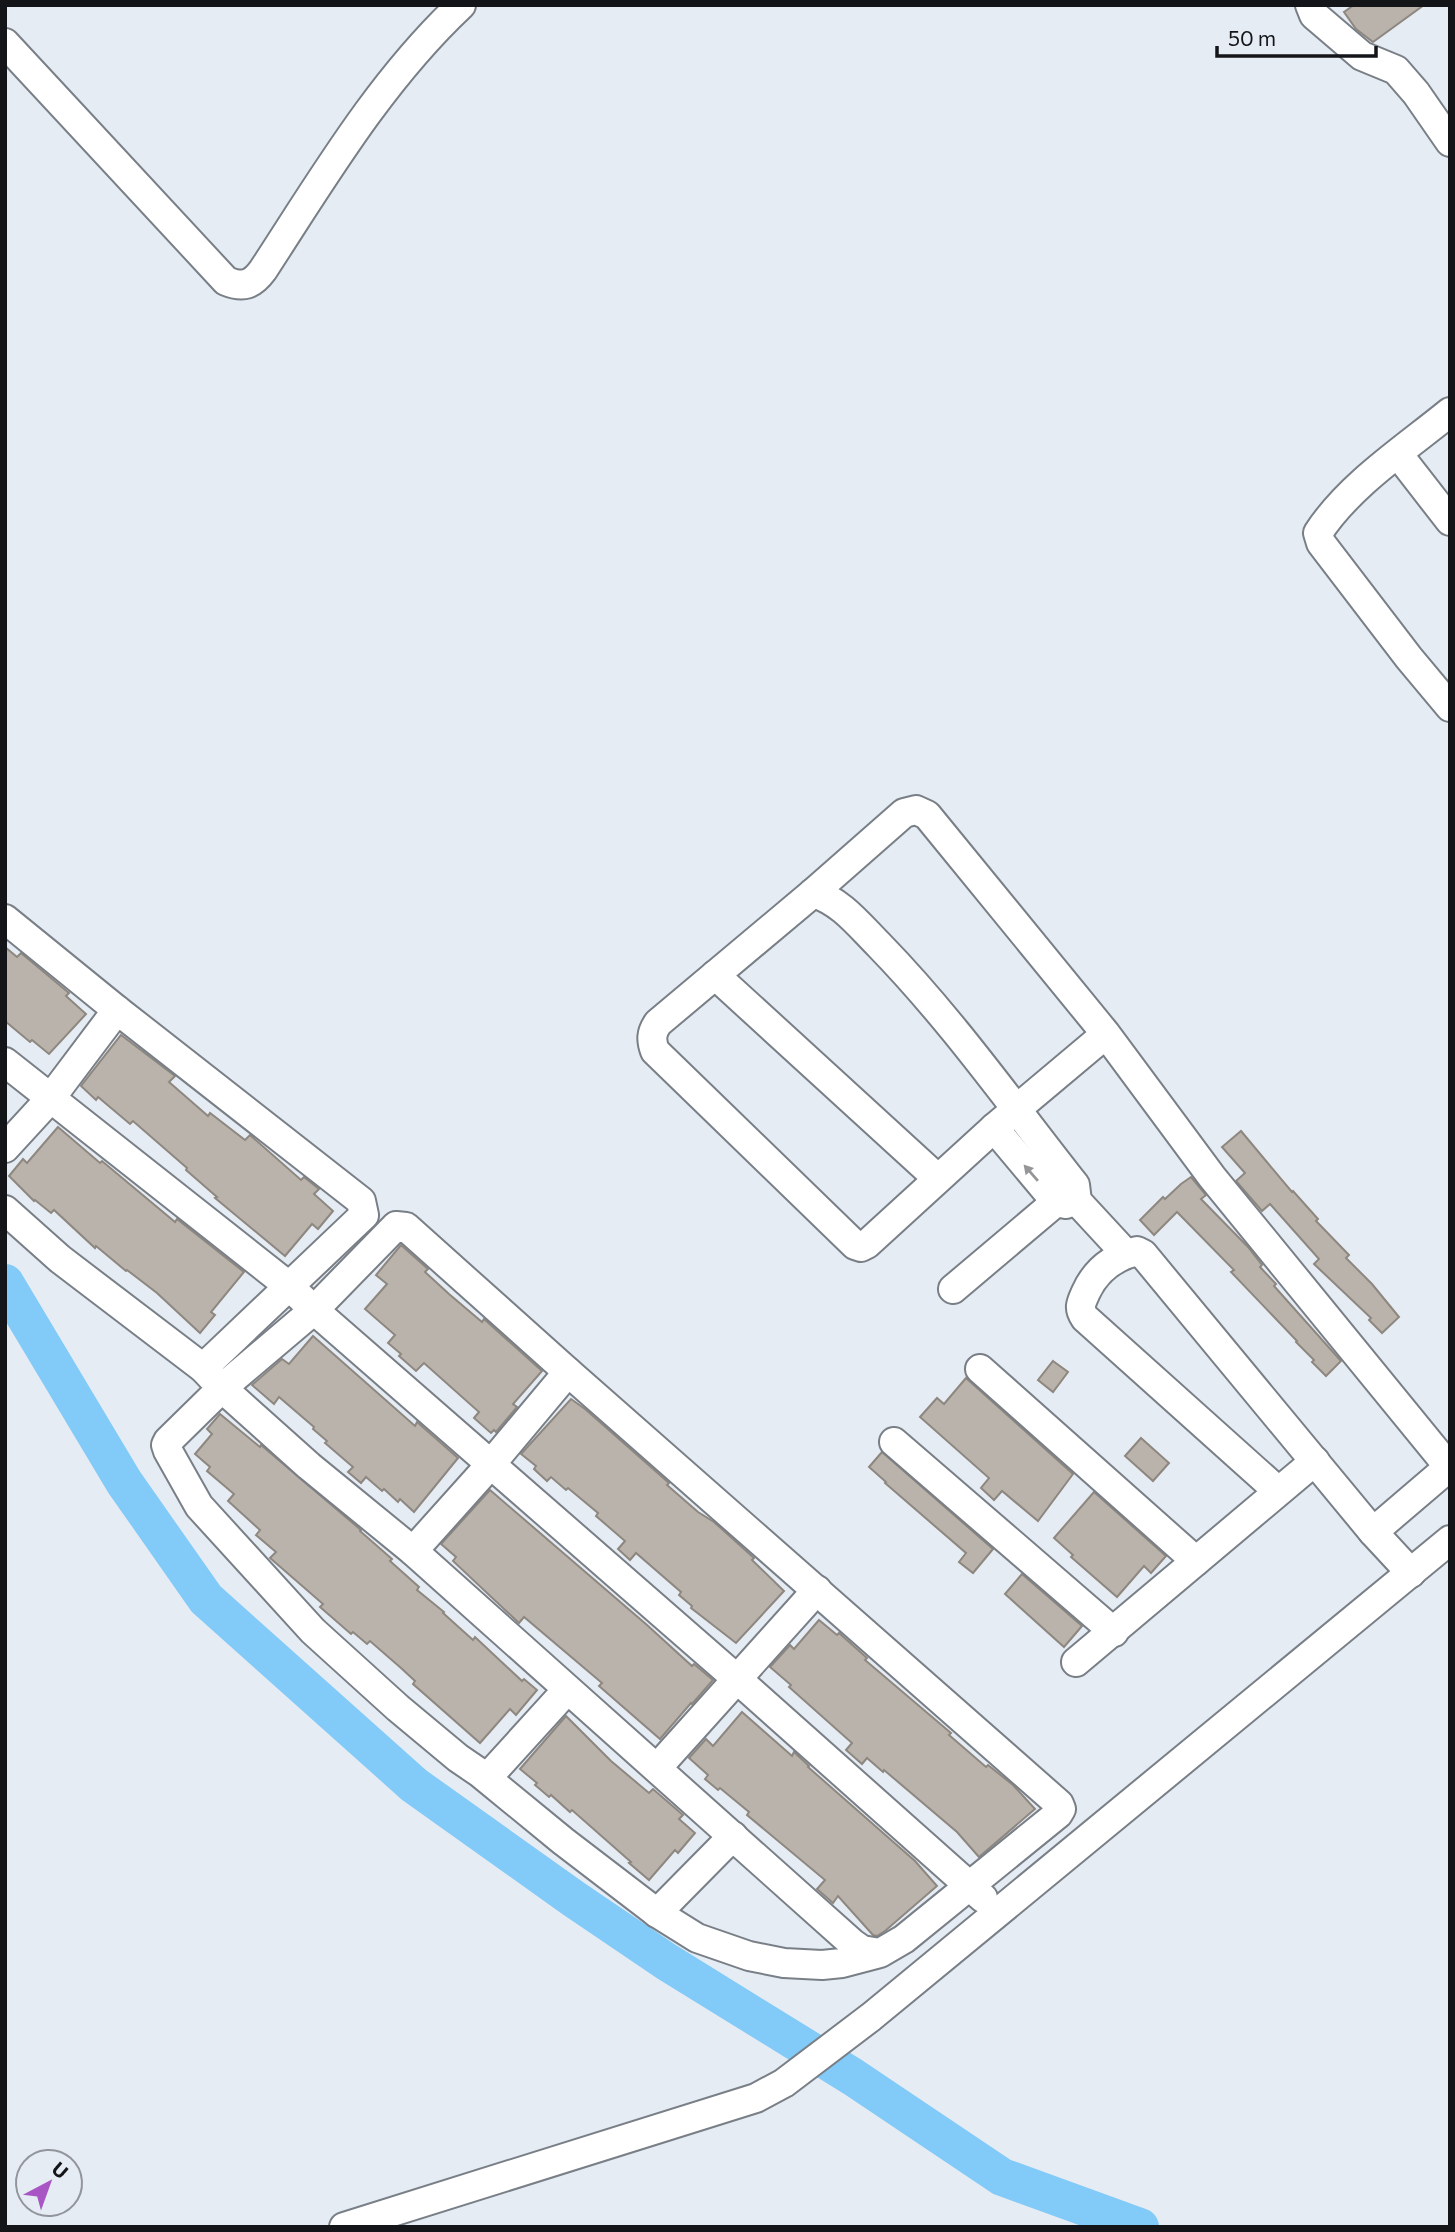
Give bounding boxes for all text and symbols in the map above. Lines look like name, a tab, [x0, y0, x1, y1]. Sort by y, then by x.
scale bar	[1217, 14, 1376, 58]
text: 50 m	[1228, 25, 1276, 50]
one-way arrow	[1024, 1164, 1039, 1182]
north arrow	[14, 2148, 84, 2218]
text: U	[48, 2157, 73, 2183]

